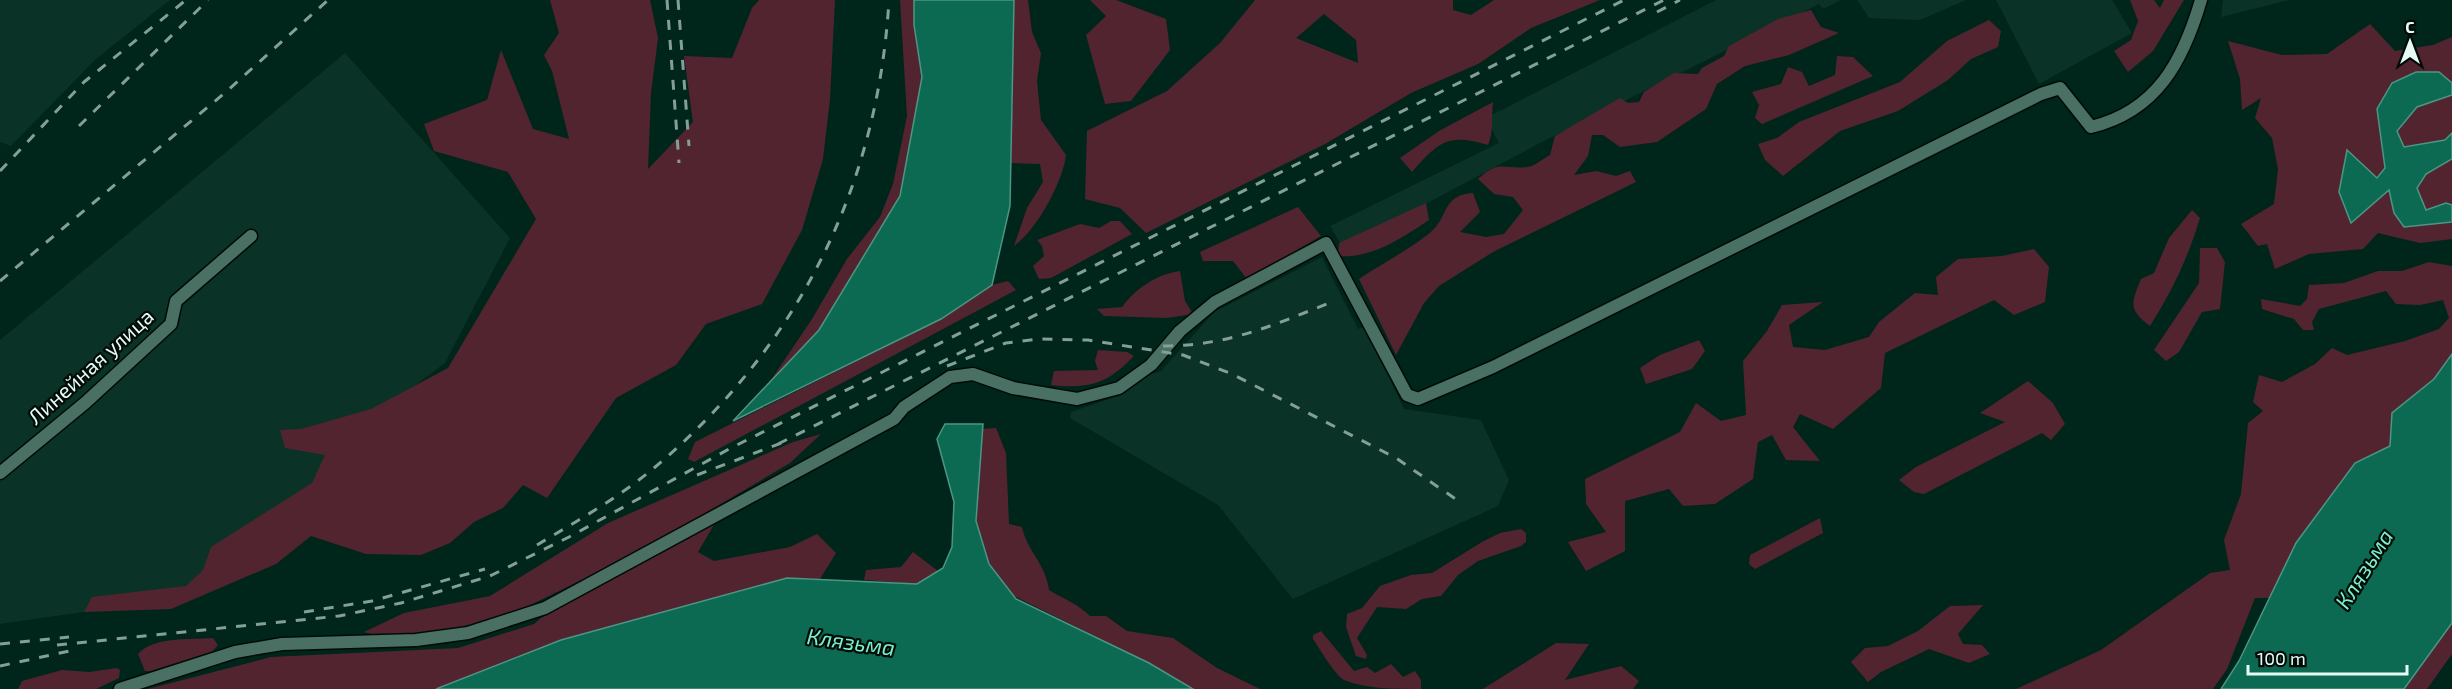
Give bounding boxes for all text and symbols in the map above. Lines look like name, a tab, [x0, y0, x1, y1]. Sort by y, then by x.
north arrow	[2380, 12, 2440, 72]
text: С	[2405, 17, 2415, 36]
street label: Линейная улица	[22, 303, 159, 430]
water label: Клязьма	[2329, 524, 2398, 613]
water label: Клязьма	[806, 622, 897, 660]
scale bar	[2248, 638, 2407, 676]
text: 100 m	[2257, 647, 2306, 669]

